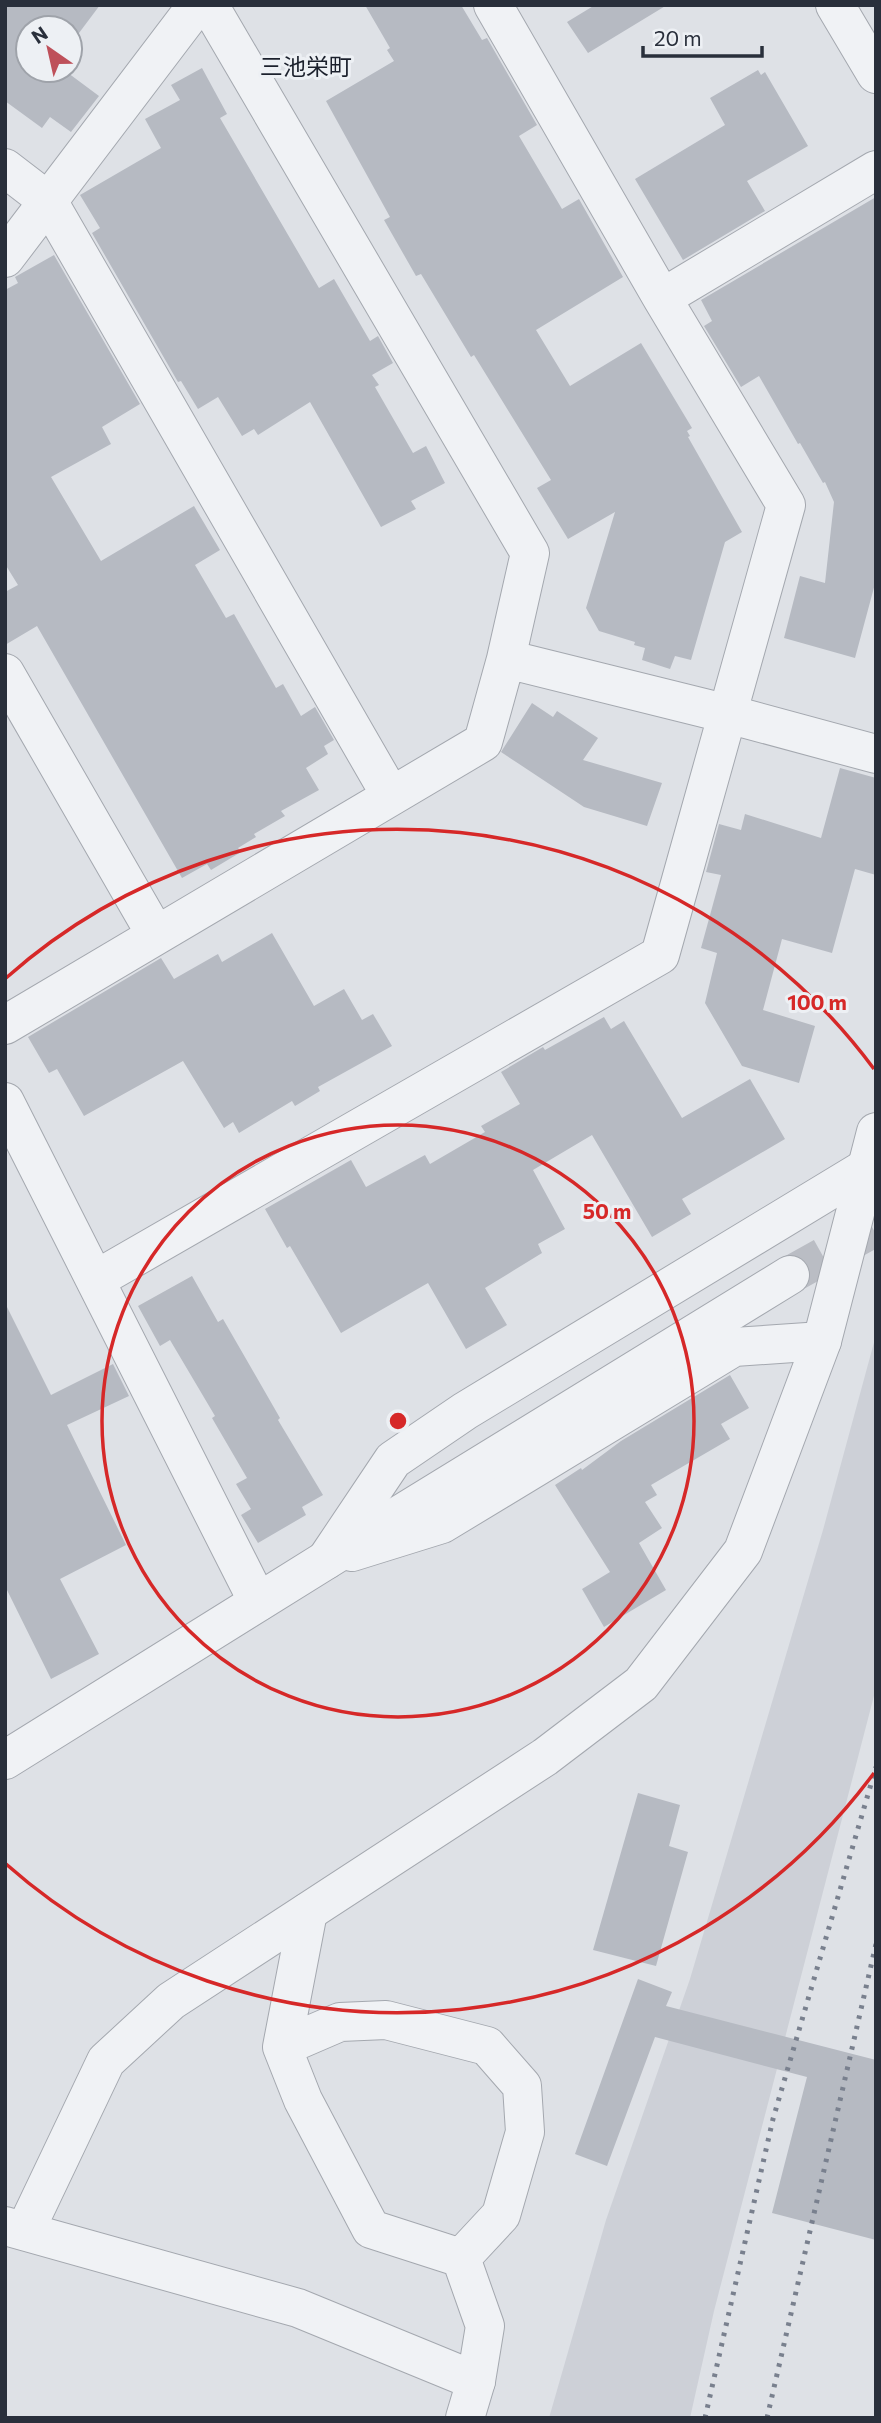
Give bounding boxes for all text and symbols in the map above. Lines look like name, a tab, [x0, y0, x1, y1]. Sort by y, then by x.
north arrow	[14, 14, 84, 84]
scale bar	[643, 14, 762, 58]
text: N	[27, 21, 52, 48]
text: 20 m	[654, 25, 702, 50]
district label: 三池栄町	[260, 52, 352, 80]
text: 100 m	[787, 989, 847, 1014]
text: 50 m	[583, 1198, 631, 1223]
centre of rings	[386, 1409, 410, 1433]

